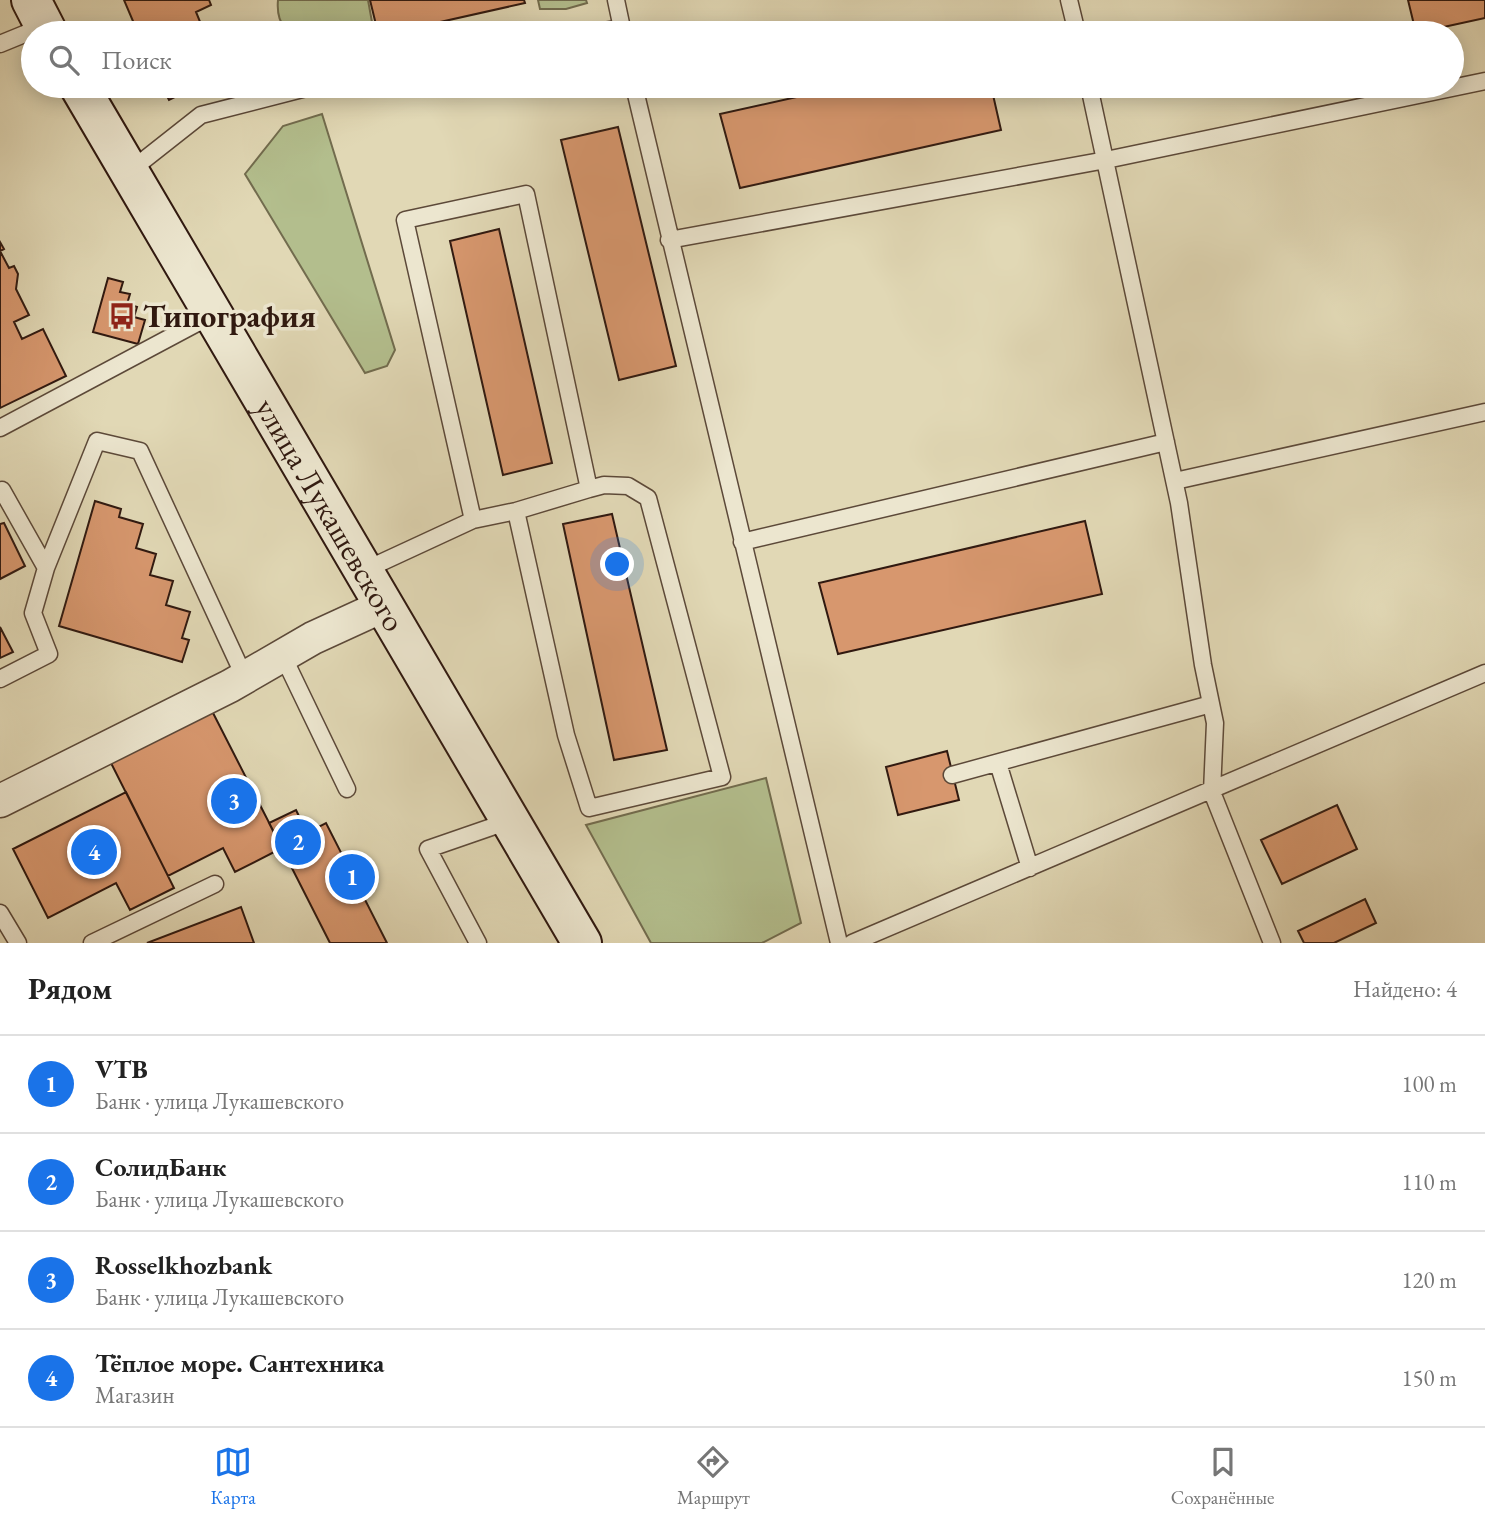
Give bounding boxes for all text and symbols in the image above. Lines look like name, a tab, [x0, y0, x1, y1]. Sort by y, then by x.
search box	[21, 21, 1464, 98]
icon: search	[45, 41, 83, 79]
text: Поиск	[101, 43, 172, 77]
place label: Типография	[143, 295, 316, 337]
bus stop icon: Типография	[107, 301, 137, 331]
street label: улица Лукашевского	[246, 390, 416, 639]
your location	[600, 547, 634, 581]
pin: 3	[211, 775, 257, 827]
pin: 2	[275, 816, 321, 868]
pin: 4	[71, 826, 117, 878]
pin: 1	[329, 851, 375, 903]
text: Рядом	[28, 969, 112, 1008]
text: Найдено: 4	[1353, 974, 1457, 1004]
text: VTB	[95, 1052, 148, 1086]
text: 1	[45, 1069, 57, 1099]
text: 100 m	[1401, 1069, 1457, 1099]
text: Банк · улица Лукашевского	[95, 1086, 344, 1116]
text: СолидБанк	[95, 1150, 226, 1184]
text: 2	[45, 1167, 57, 1197]
text: 110 m	[1401, 1167, 1457, 1197]
text: Банк · улица Лукашевского	[95, 1184, 344, 1214]
text: Rosselkhozbank	[95, 1248, 272, 1282]
text: 3	[45, 1265, 57, 1295]
text: 120 m	[1401, 1265, 1457, 1295]
text: Банк · улица Лукашевского	[95, 1282, 344, 1312]
text: Тёплое море. Сантехника	[95, 1346, 384, 1380]
text: 4	[45, 1363, 57, 1393]
text: 150 m	[1401, 1363, 1457, 1393]
text: Магазин	[95, 1380, 174, 1410]
tab: Карта	[211, 1443, 256, 1510]
tab: Маршрут	[677, 1443, 750, 1510]
tab: Сохранённые	[1171, 1443, 1274, 1510]

